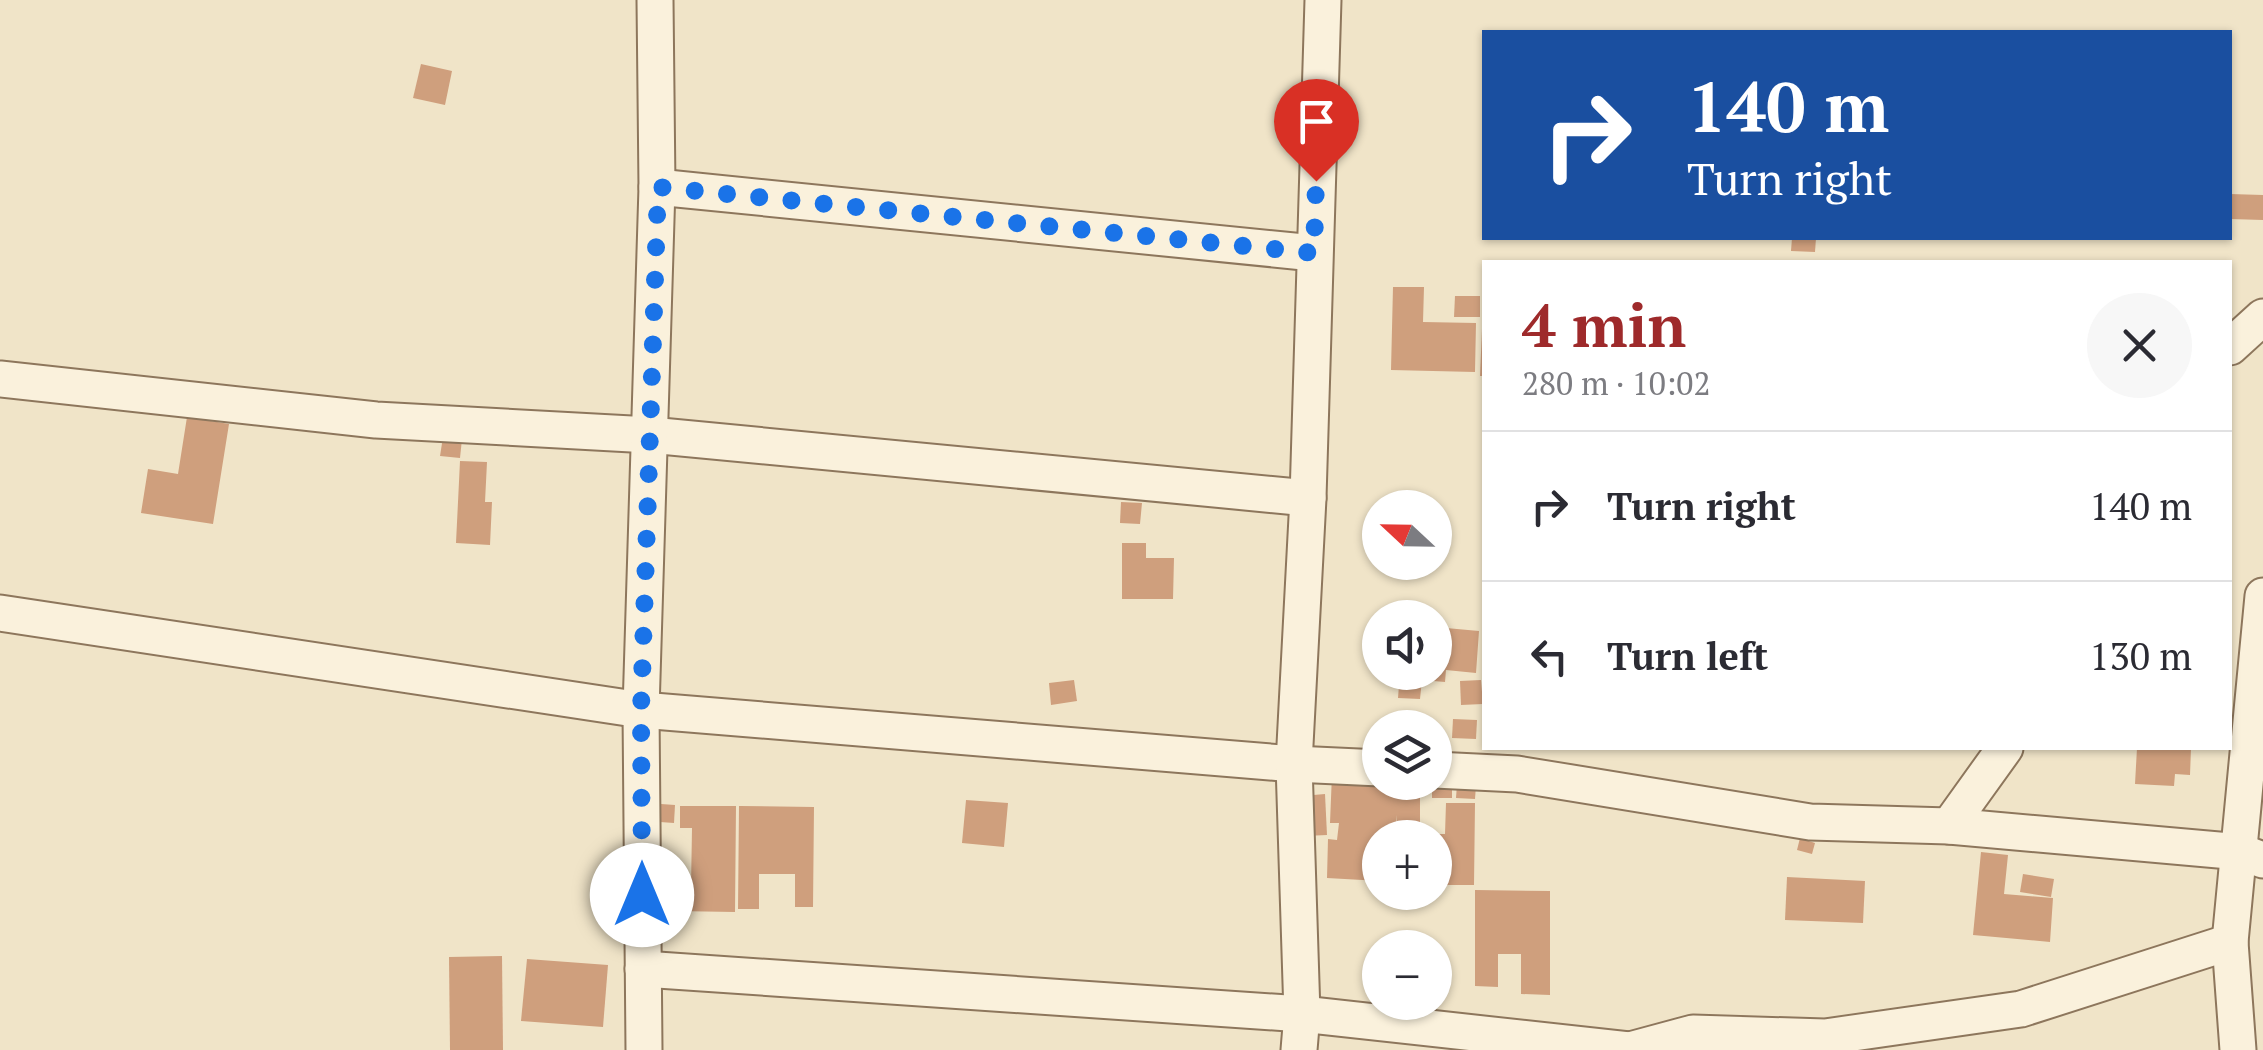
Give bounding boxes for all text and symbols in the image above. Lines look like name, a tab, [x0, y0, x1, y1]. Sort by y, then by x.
text: 140 m	[1687, 59, 1889, 152]
icon: right	[1522, 70, 1652, 200]
pin	[1274, 79, 1359, 182]
icon: arrive	[1289, 94, 1344, 149]
text: Turn right	[1687, 148, 1892, 208]
text: 4 min	[1522, 285, 1686, 364]
button: close	[2087, 293, 2192, 398]
text: 280 m · 10:02	[1522, 362, 1710, 404]
icon: right	[1522, 479, 1577, 534]
text: Turn right	[1607, 481, 1796, 531]
text: 140 m	[2089, 481, 2192, 531]
north arrow	[1362, 490, 1452, 580]
map controls	[1362, 490, 1452, 1020]
button: sound	[1362, 600, 1452, 690]
icon: left	[1522, 629, 1577, 684]
text: Turn left	[1607, 631, 1768, 681]
text: 130 m	[2089, 631, 2192, 681]
button: layers	[1362, 710, 1452, 800]
button: +	[1362, 820, 1452, 910]
position arrow	[590, 843, 694, 947]
button: −	[1362, 930, 1452, 1020]

